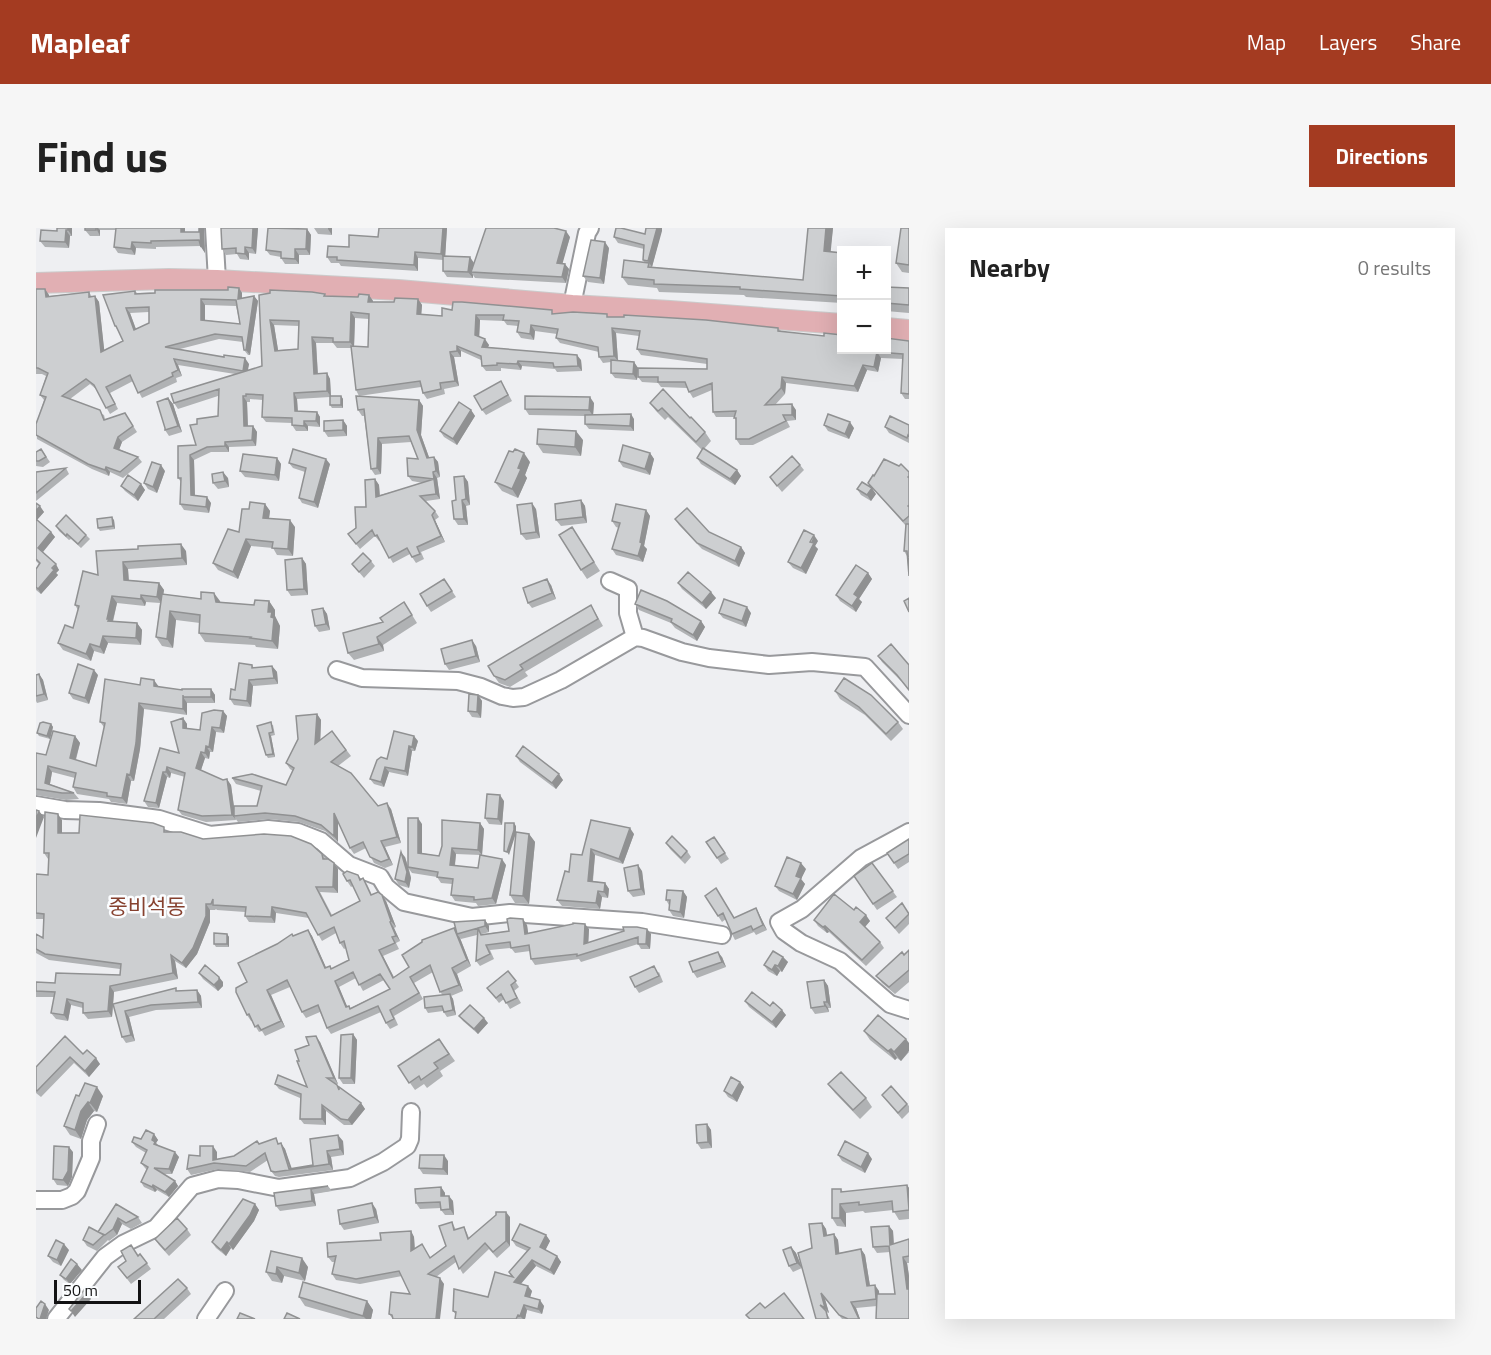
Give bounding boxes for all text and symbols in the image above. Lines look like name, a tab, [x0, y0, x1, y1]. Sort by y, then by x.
text: Mapleaf	[30, 21, 130, 64]
text: Map	[1247, 26, 1286, 58]
text: Layers	[1319, 26, 1377, 58]
text: Share	[1410, 26, 1461, 58]
text: Find us	[36, 124, 168, 188]
button: Directions	[1309, 125, 1455, 187]
map controls	[837, 246, 891, 354]
button: +	[837, 246, 891, 300]
text: Nearby	[969, 248, 1050, 287]
text: 0 results	[1358, 252, 1431, 283]
button: −	[837, 300, 891, 354]
district label: 중비석동	[108, 890, 186, 922]
scale bar	[54, 1277, 141, 1304]
text: 50 m	[63, 1278, 98, 1302]

